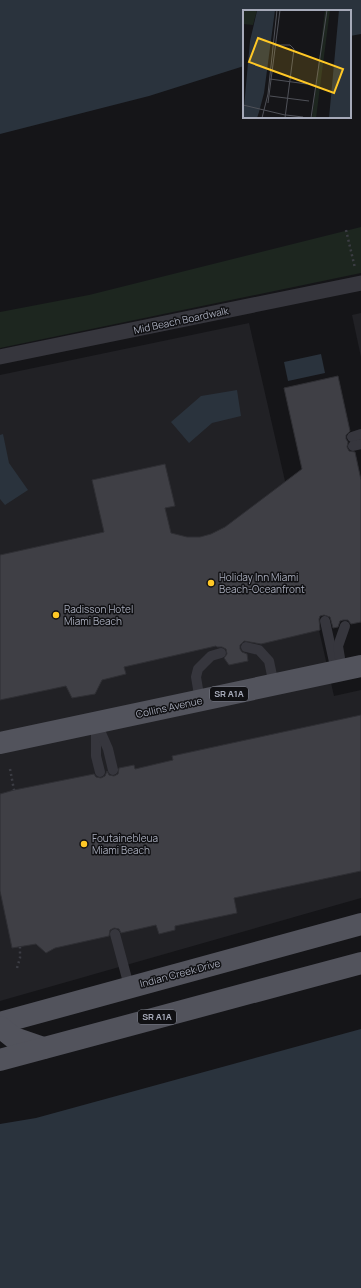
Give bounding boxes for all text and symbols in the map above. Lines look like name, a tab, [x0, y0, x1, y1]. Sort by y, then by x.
inset map	[243, 10, 351, 118]
street label: Mid Beach Boardwalk	[132, 303, 231, 337]
place label: Holiday Inn Miami Beach-Oceanfront	[219, 570, 305, 596]
marker: Holiday Inn Miami Beach-Oceanfront	[206, 578, 216, 588]
place label: Radisson Hotel Miami Beach	[64, 602, 133, 628]
marker: Radisson Hotel Miami Beach	[51, 610, 61, 620]
road number: SR A1A	[210, 687, 248, 701]
street label: Collins Avenue	[135, 693, 204, 721]
place label: Foutainebleua Miami Beach	[92, 831, 158, 857]
marker: Foutainebleua Miami Beach	[79, 839, 89, 849]
street label: Indian Creek Drive	[138, 955, 222, 990]
road number: SR A1A	[138, 1010, 176, 1024]

